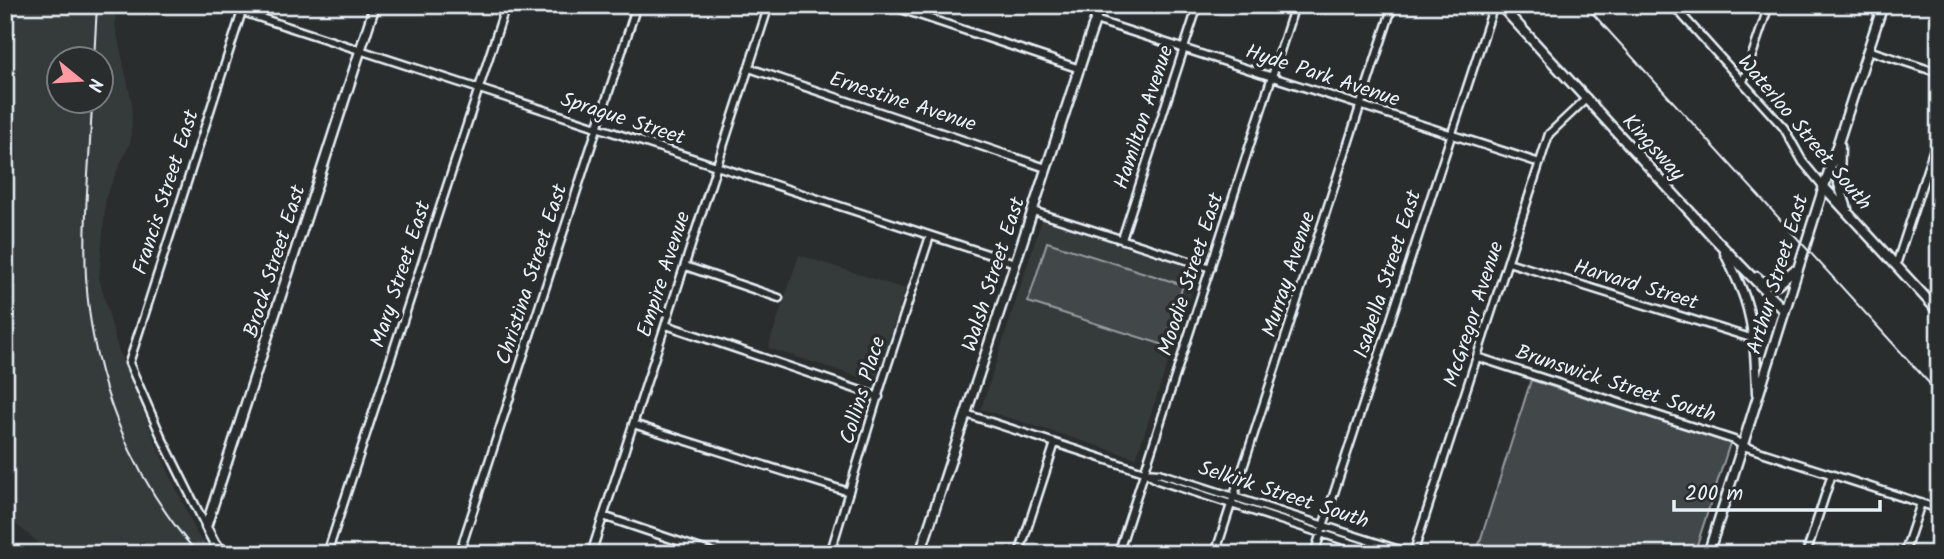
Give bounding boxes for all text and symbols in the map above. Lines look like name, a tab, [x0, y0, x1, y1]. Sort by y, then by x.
street label: Hyde Park Avenue	[1241, 36, 1405, 117]
street label: Hamilton Avenue	[1106, 41, 1183, 194]
north arrow	[46, 46, 116, 116]
street label: Waterloo Street South	[1728, 48, 1879, 218]
street label: Ernestine Avenue	[825, 63, 981, 142]
text: N	[78, 74, 110, 95]
street label: Sprague Street	[556, 84, 690, 155]
street label: Francis Street East	[124, 105, 209, 279]
street label: Kingsway	[1613, 107, 1692, 189]
street label: Christina Street East	[488, 179, 577, 369]
street label: Brock Street East	[235, 180, 316, 342]
street label: Isabella Street East	[1346, 185, 1431, 363]
street label: Moodie Street East	[1149, 188, 1234, 360]
street label: Arthur Street East	[1738, 190, 1819, 358]
street label: Walsh Street East	[954, 192, 1035, 356]
street label: Mary Street East	[362, 196, 441, 352]
street label: Empire Avenue	[629, 207, 700, 342]
street label: Murray Avenue	[1254, 207, 1325, 342]
street label: McGregor Avenue	[1435, 237, 1514, 392]
street label: Harvard Street	[1569, 251, 1703, 320]
street label: Collins Place	[831, 332, 896, 448]
street label: Brunswick Street South	[1511, 336, 1720, 432]
street label: Selkirk Street South	[1194, 452, 1373, 539]
scale bar	[1674, 468, 1881, 512]
text: 200 m	[1685, 478, 1743, 511]

